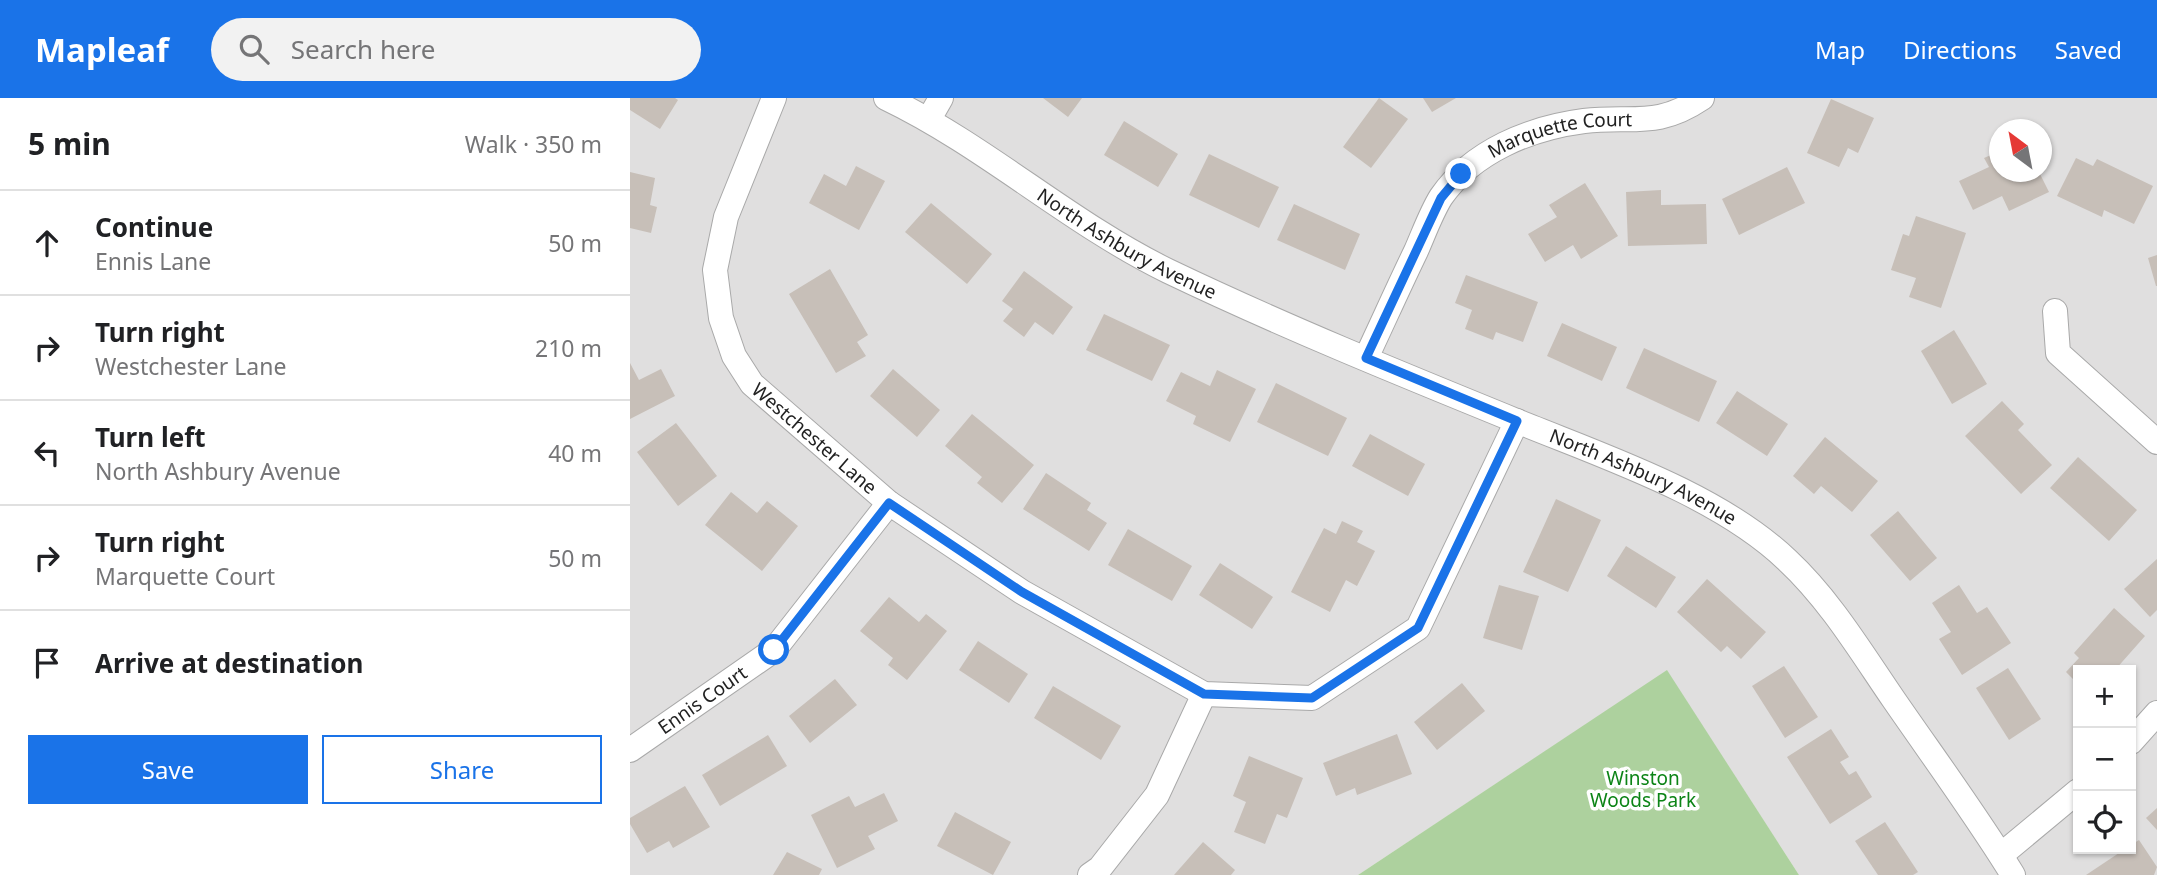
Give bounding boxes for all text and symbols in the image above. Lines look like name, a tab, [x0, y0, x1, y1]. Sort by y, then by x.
search box	[211, 18, 701, 81]
text: Mapleaf	[35, 27, 169, 72]
icon: search	[235, 30, 273, 68]
text: Search here	[291, 31, 436, 67]
text: Map	[1815, 33, 1865, 66]
text: Directions	[1903, 33, 2017, 66]
text: Saved	[2055, 33, 2122, 66]
street label: Marquette Court	[1483, 106, 1632, 164]
north arrow	[1989, 119, 2052, 182]
text: 5 min	[28, 123, 111, 164]
text: Walk · 350 m	[465, 128, 602, 160]
route end	[1445, 158, 1476, 189]
street label: North Ashbury Avenue	[1032, 182, 1221, 305]
text: Continue	[95, 209, 213, 245]
icon: ahead	[28, 224, 66, 262]
text: 50 m	[548, 227, 602, 259]
text: Ennis Lane	[95, 245, 211, 277]
text: Turn right	[95, 314, 225, 350]
icon: right	[28, 329, 66, 367]
text: 210 m	[535, 332, 602, 364]
text: Westchester Lane	[95, 350, 286, 382]
street label: Westchester Lane	[746, 377, 883, 500]
text: Turn left	[95, 419, 206, 455]
street label: North Ashbury Avenue	[1546, 423, 1742, 531]
icon: left	[28, 434, 66, 472]
text: 40 m	[548, 437, 602, 469]
text: North Ashbury Avenue	[95, 455, 341, 487]
text: Turn right	[95, 524, 225, 560]
icon: right	[28, 539, 66, 577]
text: 50 m	[548, 542, 602, 574]
text: Marquette Court	[95, 560, 275, 592]
route start	[758, 634, 789, 665]
icon: arrive	[28, 644, 66, 682]
text: Arrive at destination	[95, 645, 364, 681]
street label: Ennis Court	[653, 660, 752, 740]
map controls	[2073, 665, 2136, 854]
button: +	[2073, 665, 2136, 728]
button: −	[2073, 728, 2136, 791]
button: Save	[28, 735, 308, 804]
button: Share	[322, 735, 602, 804]
park label: Winston Woods Park	[1590, 765, 1696, 813]
button: locate	[2073, 791, 2136, 854]

